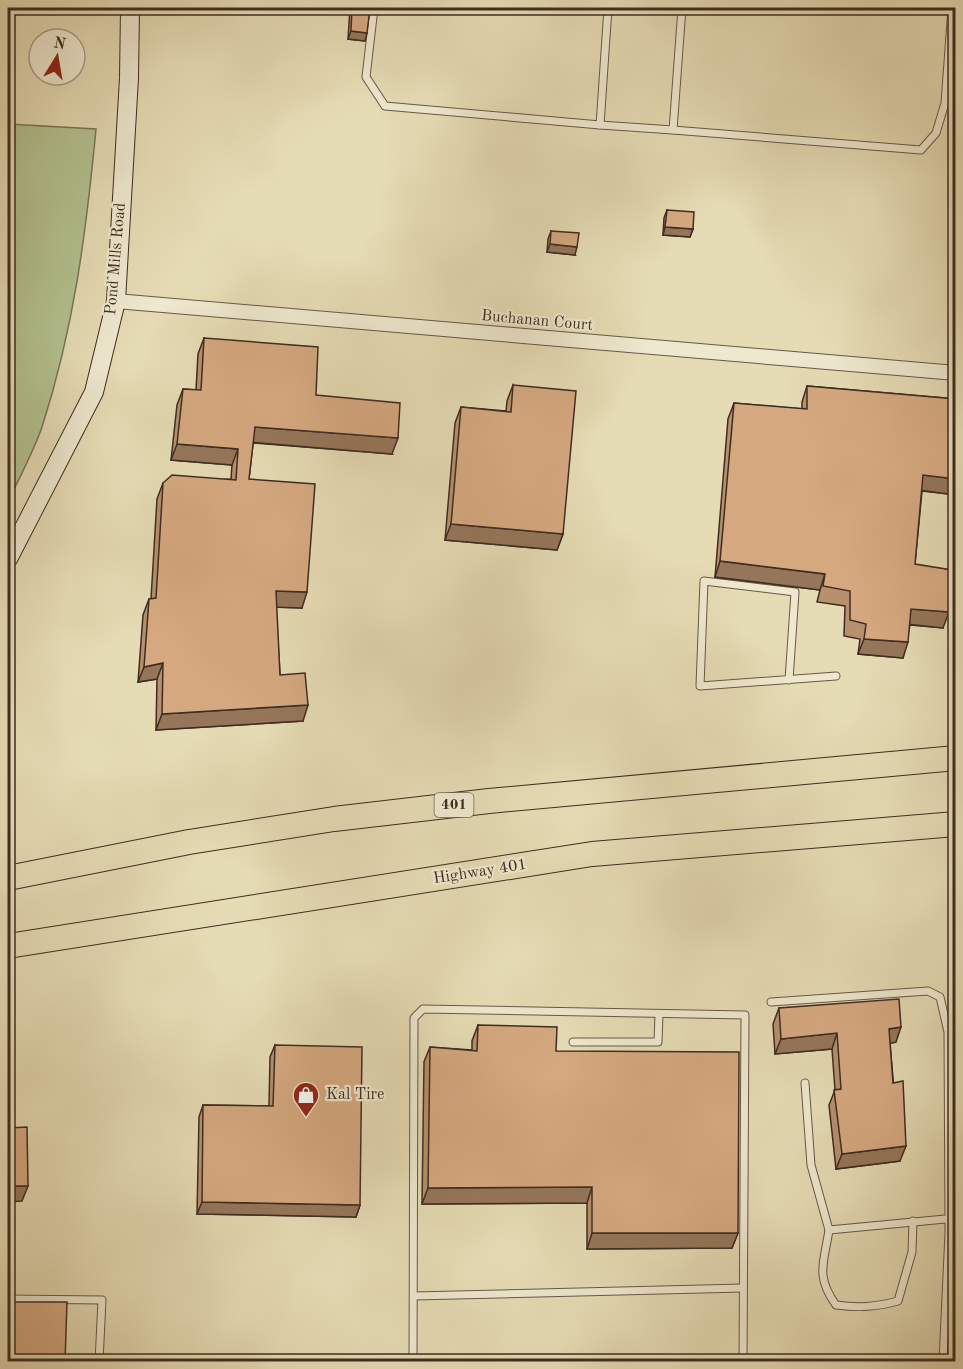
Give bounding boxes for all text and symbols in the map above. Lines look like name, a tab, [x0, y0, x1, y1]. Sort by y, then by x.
north arrow	[27, 27, 87, 87]
text: N	[52, 35, 68, 53]
street label: Pond Mills Road	[103, 202, 129, 316]
street label: Buchanan Court	[480, 308, 594, 334]
road number: 401	[434, 793, 474, 817]
street label: Highway 401	[432, 857, 528, 887]
shop icon: Kal Tire	[291, 1080, 321, 1118]
place label: Kal Tire	[326, 1087, 384, 1103]

